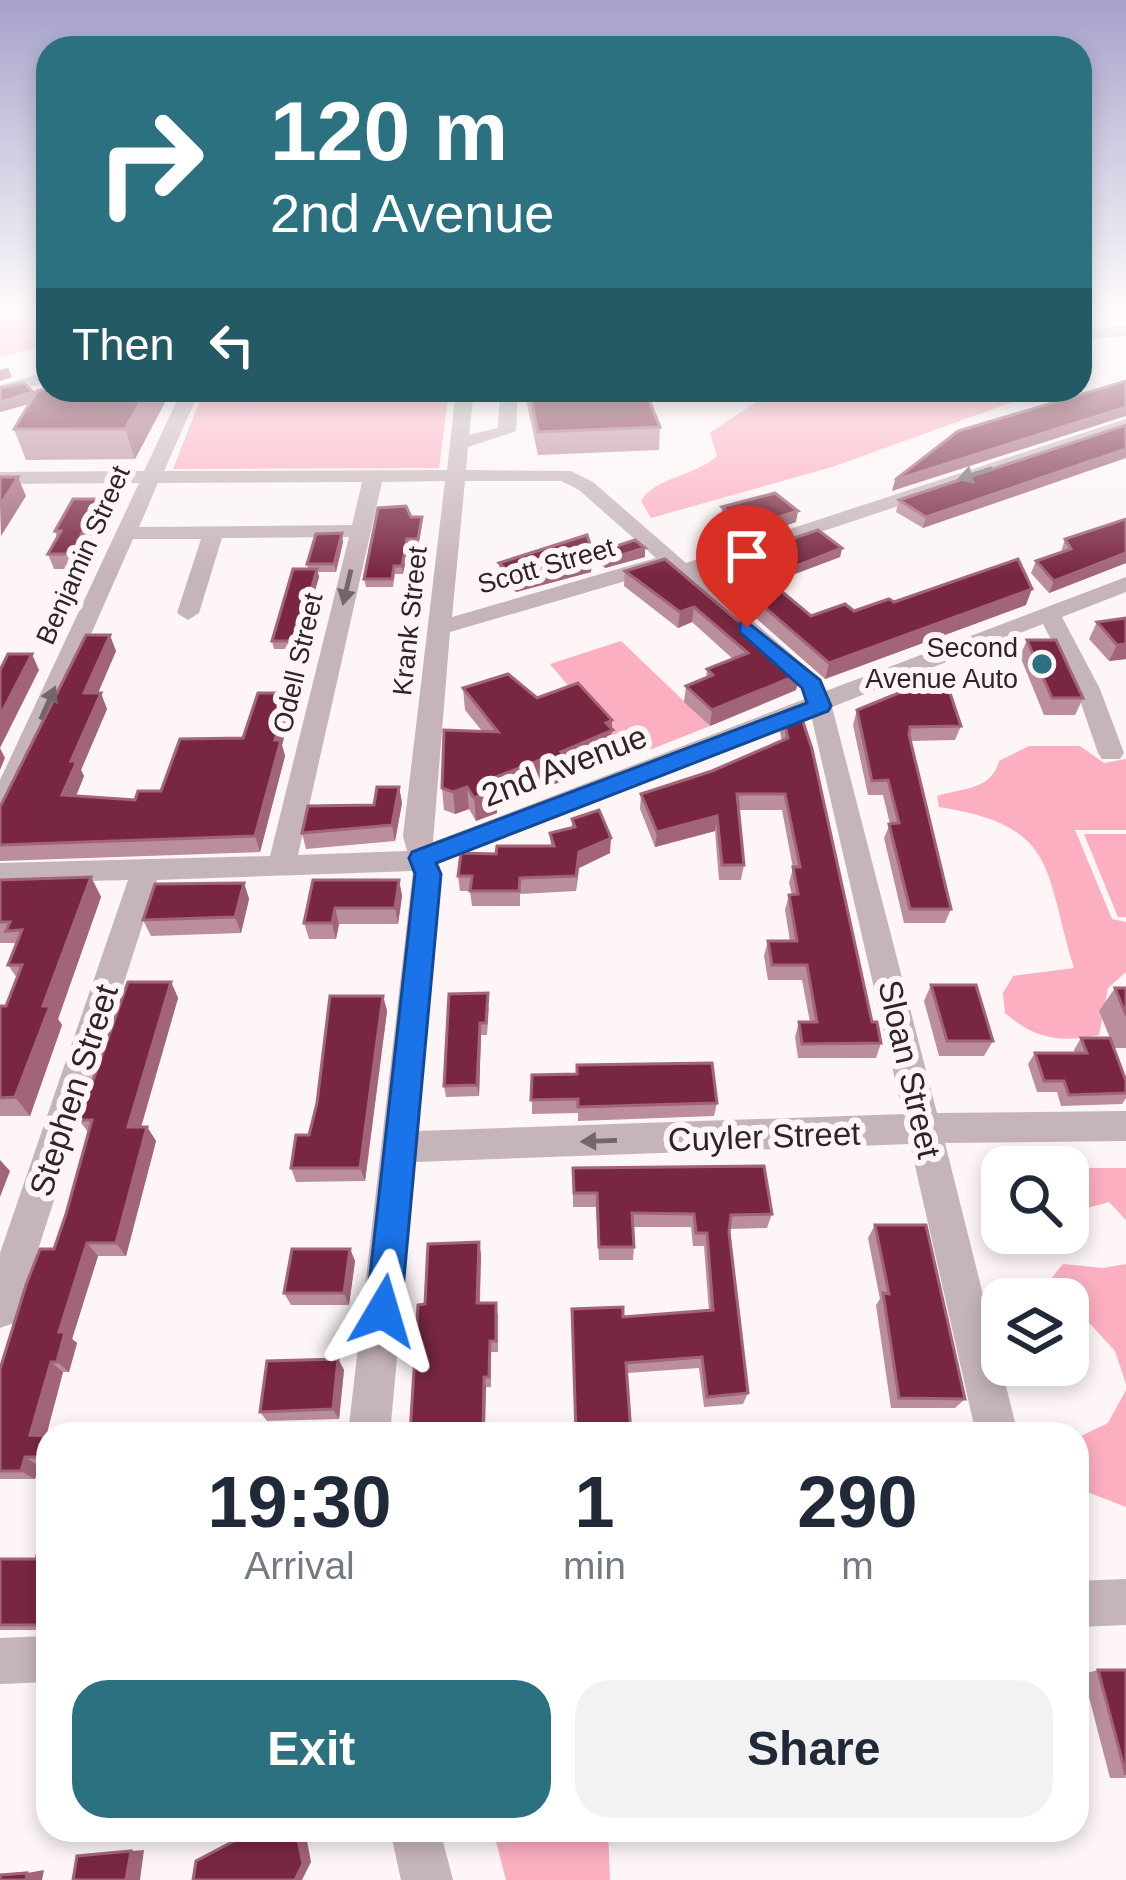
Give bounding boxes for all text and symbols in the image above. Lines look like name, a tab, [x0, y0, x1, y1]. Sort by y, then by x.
icon: right	[72, 84, 228, 240]
text: 120 m	[270, 84, 508, 178]
text: 2nd Avenue	[270, 183, 554, 243]
icon: left	[199, 312, 265, 378]
text: Then	[72, 319, 175, 370]
street label: Benjamin Street	[30, 461, 136, 649]
one-way arrow	[957, 466, 993, 484]
pin	[696, 505, 798, 628]
icon: arrive	[714, 523, 780, 589]
street label: Scott Street	[474, 532, 618, 600]
street label: Krank Street	[387, 544, 433, 697]
one-way arrow	[337, 569, 356, 606]
street label: Odell Street	[267, 590, 329, 736]
place label: Second Avenue Auto	[865, 633, 1018, 694]
marker: Second Avenue Auto	[1029, 651, 1055, 677]
one-way arrow	[39, 685, 59, 720]
street label: 2nd Avenue	[476, 717, 652, 814]
street label: Sloan Street	[871, 976, 948, 1162]
street label: Stephen Street	[22, 980, 125, 1201]
street label: Cuyler Street	[667, 1115, 861, 1158]
one-way arrow	[579, 1132, 617, 1151]
map controls	[981, 1146, 1089, 1386]
button: search	[981, 1146, 1089, 1254]
position arrow	[320, 1248, 446, 1374]
button: layers	[981, 1278, 1089, 1386]
text: 19:30	[207, 1462, 392, 1542]
text: 1	[574, 1462, 615, 1542]
text: 290	[797, 1462, 918, 1542]
text: Arrival	[244, 1544, 355, 1587]
text: min	[563, 1544, 626, 1587]
text: m	[841, 1544, 874, 1587]
button: Exit	[72, 1680, 551, 1818]
button: Share	[575, 1680, 1053, 1818]

